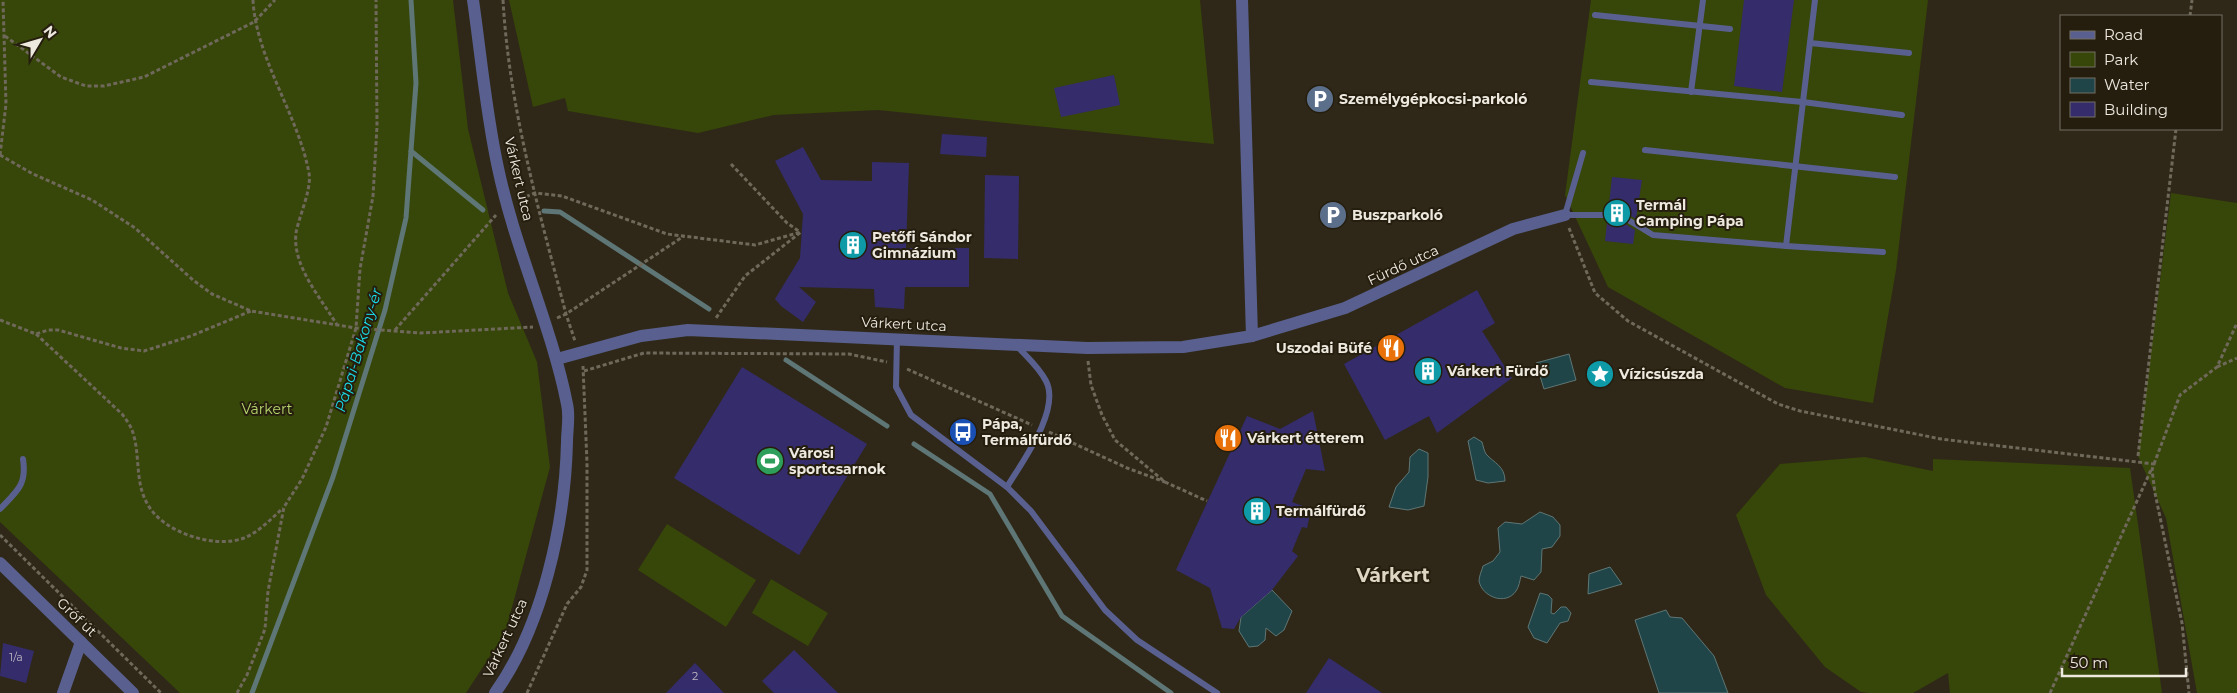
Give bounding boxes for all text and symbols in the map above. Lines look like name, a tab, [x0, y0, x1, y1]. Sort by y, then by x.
north arrow	[15, 15, 65, 65]
legend	[2060, 15, 2222, 130]
text: N	[40, 22, 61, 42]
text: Road	[2104, 25, 2143, 44]
text: Park	[2104, 50, 2138, 69]
text: Water	[2104, 75, 2150, 94]
parking icon: Személygépkocsi-parkoló	[1305, 84, 1335, 114]
place label: Személygépkocsi-parkoló	[1339, 90, 1527, 108]
text: Building	[2104, 100, 2168, 119]
street label: Várkert utca	[501, 135, 537, 223]
place label: Termál Camping Pápa	[1636, 196, 1744, 230]
building icon: Termál Camping Pápa	[1602, 198, 1632, 228]
parking icon: Buszparkoló	[1318, 200, 1348, 230]
place label: Buszparkoló	[1352, 206, 1443, 224]
place label: Petőfi Sándor Gimnázium	[872, 228, 972, 262]
building icon: Petőfi Sándor Gimnázium	[838, 230, 868, 260]
street label: Fürdő utca	[1365, 241, 1441, 289]
water label: Pápai-Bakony-ér	[330, 285, 386, 414]
street label: Várkert utca	[861, 313, 947, 335]
restaurant icon: Uszodai Büfé	[1376, 333, 1406, 363]
place label: Uszodai Büfé	[1276, 339, 1372, 357]
building icon: Várkert Fürdő	[1413, 356, 1443, 386]
place icon: Vízicsúszda	[1585, 359, 1615, 389]
place label: Várkert Fürdő	[1446, 362, 1548, 380]
place label: Vízicsúszda	[1618, 365, 1704, 383]
park label: Várkert	[242, 400, 293, 418]
place label: Pápa, Termálfürdő	[982, 415, 1072, 449]
bus stop icon: Pápa, Termálfürdő	[948, 417, 978, 447]
restaurant icon: Várkert étterem	[1213, 423, 1243, 453]
place label: Várkert étterem	[1246, 429, 1364, 447]
place label: Városi sportcsarnok	[788, 444, 887, 478]
sports icon: Városi sportcsarnok	[755, 446, 785, 476]
building icon: Termálfürdő	[1242, 496, 1272, 526]
place label: Termálfürdő	[1276, 502, 1366, 520]
district label: Várkert	[1355, 564, 1430, 587]
street label: Gróf út	[53, 594, 101, 641]
street label: Várkert utca	[479, 595, 531, 681]
scale bar	[2062, 646, 2186, 678]
house number: 1/a	[9, 650, 23, 664]
text: 50 m	[2070, 653, 2108, 672]
house number: 2	[692, 669, 698, 683]

